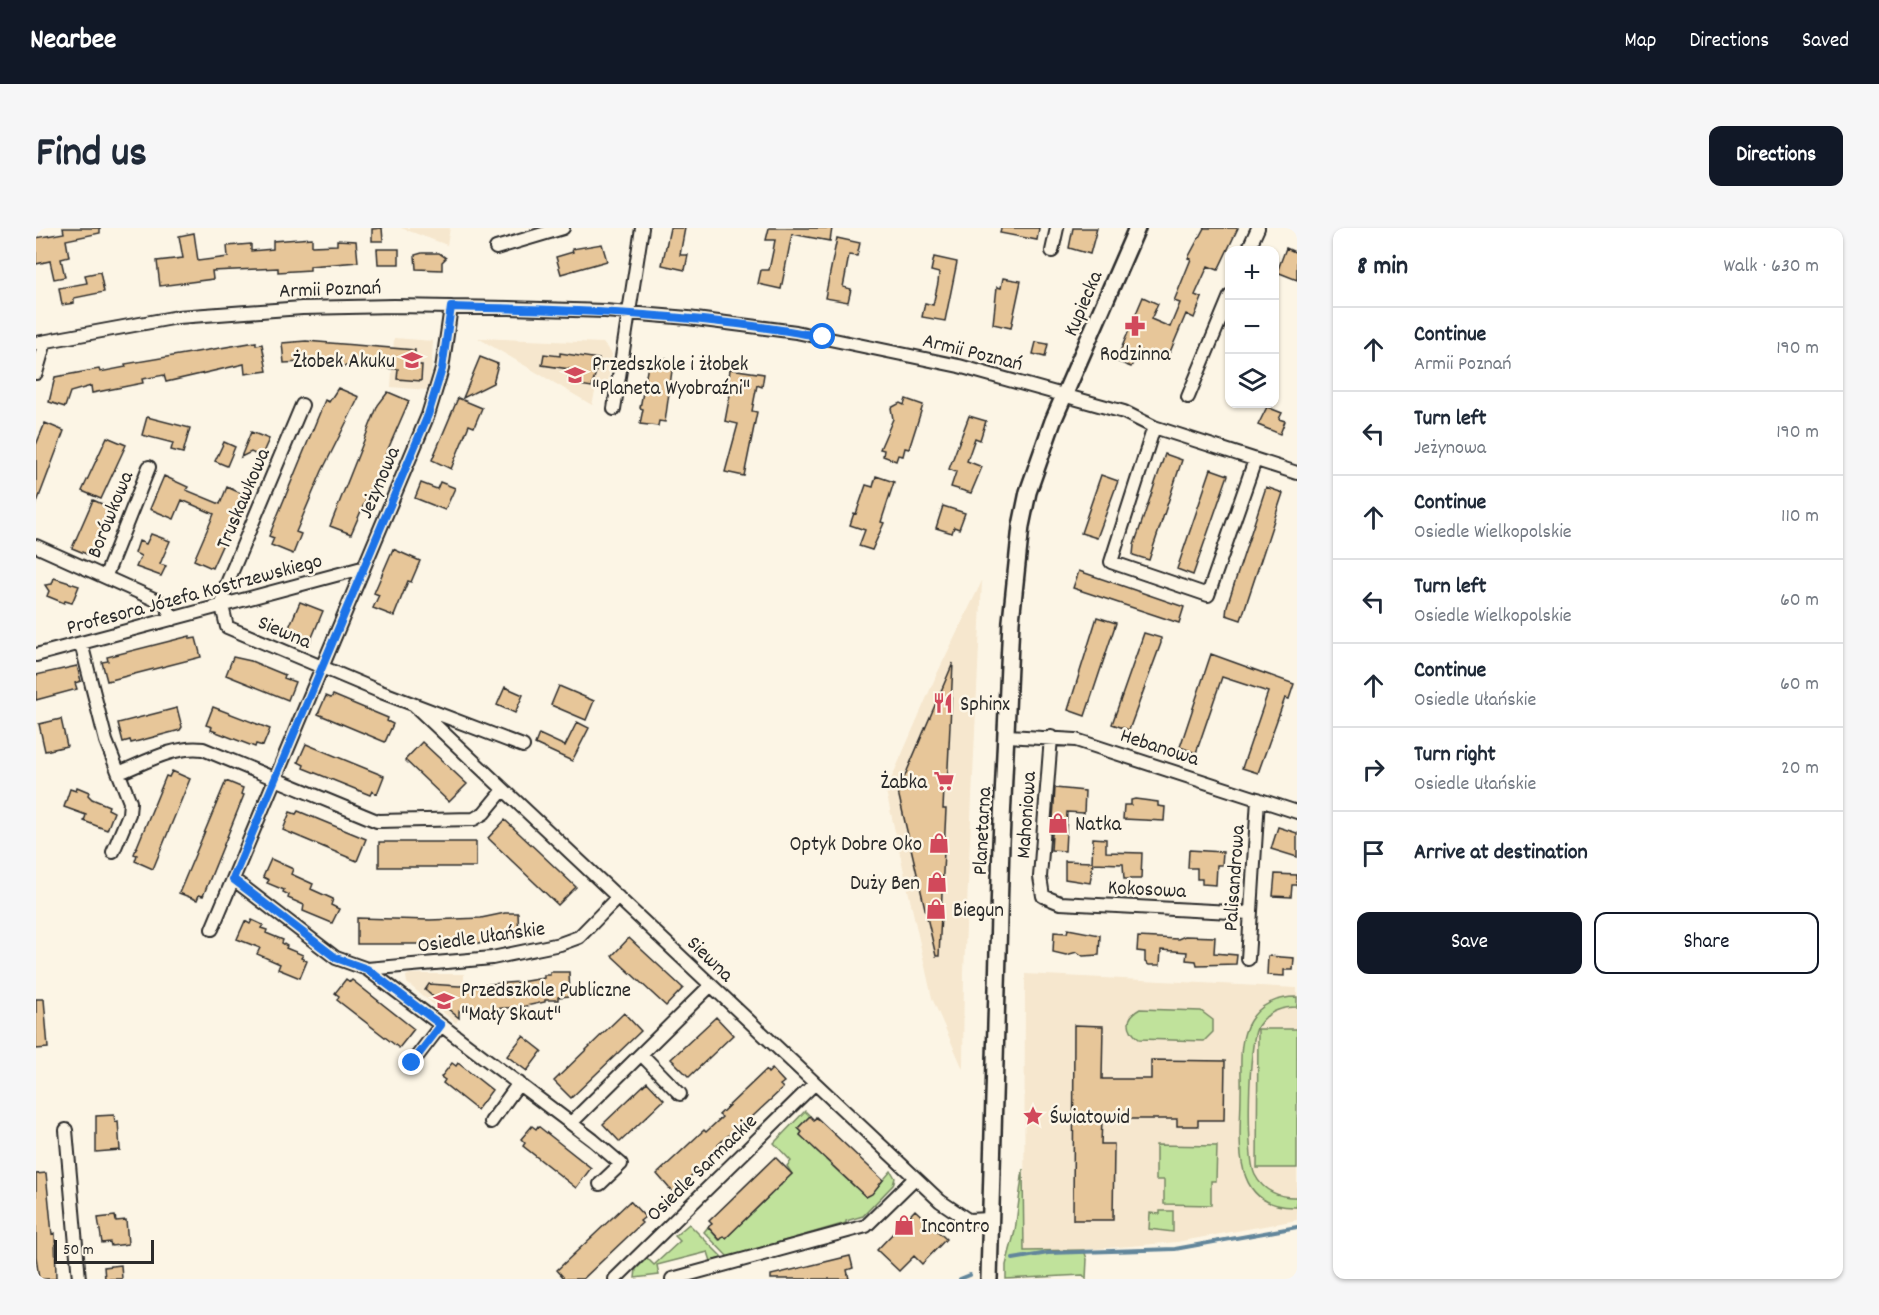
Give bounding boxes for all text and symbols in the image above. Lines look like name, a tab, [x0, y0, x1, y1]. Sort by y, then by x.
text: Nearbee	[30, 22, 116, 62]
text: Map	[1625, 27, 1656, 57]
text: Directions	[1689, 27, 1769, 57]
text: Saved	[1802, 27, 1849, 57]
text: Find us	[36, 126, 147, 186]
button: Directions	[1709, 126, 1843, 186]
map controls	[1225, 246, 1279, 408]
button: +	[1225, 246, 1279, 300]
text: 8 min	[1357, 249, 1408, 286]
text: Walk · 630 m	[1724, 253, 1819, 281]
street label: Kupiecka	[1058, 266, 1112, 342]
street label: Armii Poznań	[278, 274, 382, 308]
button: −	[1225, 300, 1279, 354]
pharmacy icon: Rodzinna	[1123, 314, 1147, 338]
text: Continue	[1414, 320, 1486, 351]
route start	[809, 323, 835, 349]
street label: Armii Poznań	[919, 327, 1026, 381]
icon: ahead	[1357, 333, 1390, 366]
text: 190 m	[1776, 335, 1819, 363]
place label: Rodzinna	[1100, 341, 1171, 371]
place label: Żłobek Akuku	[292, 348, 395, 378]
school or university icon: Żłobek Akuku	[400, 348, 424, 372]
place label: Przedszkole i żłobek "Planeta Wyobraźni"	[592, 351, 750, 405]
text: Armii Poznań	[1414, 351, 1511, 379]
button: layers	[1225, 354, 1279, 408]
school or university icon: Przedszkole i żłobek "Planeta Wyobraźni"	[563, 363, 587, 387]
text: Turn left	[1414, 404, 1486, 435]
icon: left	[1357, 417, 1390, 450]
text: 190 m	[1776, 419, 1819, 447]
text: Jeżynowa	[1414, 435, 1486, 463]
street label: Jeżynowa	[352, 441, 410, 524]
street label: Truskawkowa	[210, 443, 280, 554]
street label: Borówkowa	[81, 466, 143, 563]
text: Continue	[1414, 488, 1486, 519]
icon: ahead	[1357, 501, 1390, 534]
text: 110 m	[1781, 503, 1819, 531]
text: Osiedle Wielkopolskie	[1414, 519, 1572, 547]
street label: Profesora Józefa Kostrzewskiego	[64, 547, 326, 644]
text: Turn left	[1414, 572, 1486, 603]
icon: left	[1357, 585, 1390, 618]
text: 60 m	[1780, 587, 1819, 615]
text: Osiedle Wielkopolskie	[1414, 603, 1572, 631]
street label: Siewna	[252, 609, 316, 659]
text: Continue	[1414, 656, 1486, 687]
icon: ahead	[1357, 669, 1390, 702]
text: 60 m	[1780, 671, 1819, 699]
text: Osiedle Ułańskie	[1414, 687, 1536, 715]
restaurant icon: Sphinx	[931, 691, 955, 715]
place label: Sphinx	[960, 691, 1010, 721]
street label: Hebanowa	[1116, 722, 1203, 776]
text: Turn right	[1414, 740, 1496, 771]
icon: right	[1357, 753, 1390, 786]
text: 20 m	[1781, 755, 1819, 783]
place label: Żabka	[880, 769, 928, 799]
supermarket icon: Żabka	[932, 769, 956, 793]
street label: Mahoniowa	[1010, 769, 1046, 860]
text: Osiedle Ułańskie	[1414, 771, 1536, 799]
street label: Planetarna	[967, 785, 1001, 876]
shop icon: Natka	[1046, 811, 1070, 835]
place label: Natka	[1075, 811, 1123, 841]
street label: Palisandrowa	[1217, 823, 1255, 933]
place label: Optyk Dobre Oko	[789, 831, 922, 861]
shop icon: Optyk Dobre Oko	[927, 831, 951, 855]
icon: arrive	[1357, 837, 1390, 870]
text: Arrive at destination	[1414, 838, 1588, 869]
place label: Duży Ben	[850, 870, 920, 900]
shop icon: Duży Ben	[925, 870, 949, 894]
street label: Kokosowa	[1107, 874, 1188, 908]
shop icon: Biegun	[924, 897, 948, 921]
place label: Biegun	[953, 897, 1004, 927]
button: Save	[1357, 912, 1582, 974]
button: Share	[1594, 912, 1819, 974]
street label: Osiedle Ułańskie	[416, 915, 547, 963]
street label: Siewna	[679, 930, 740, 991]
place label: Przedszkole Publiczne "Mały Skaut"	[461, 977, 631, 1031]
school or university icon: Przedszkole Publiczne "Mały Skaut"	[432, 989, 456, 1013]
route end	[398, 1049, 424, 1075]
place icon: Światowid	[1021, 1104, 1045, 1128]
place label: Światowid	[1050, 1104, 1130, 1134]
street label: Osiedle Sarmackie	[641, 1108, 765, 1230]
shop icon: Incontro	[892, 1213, 916, 1237]
place label: Incontro	[921, 1213, 990, 1243]
scale bar	[54, 1237, 154, 1264]
text: 50 m	[63, 1239, 94, 1262]

